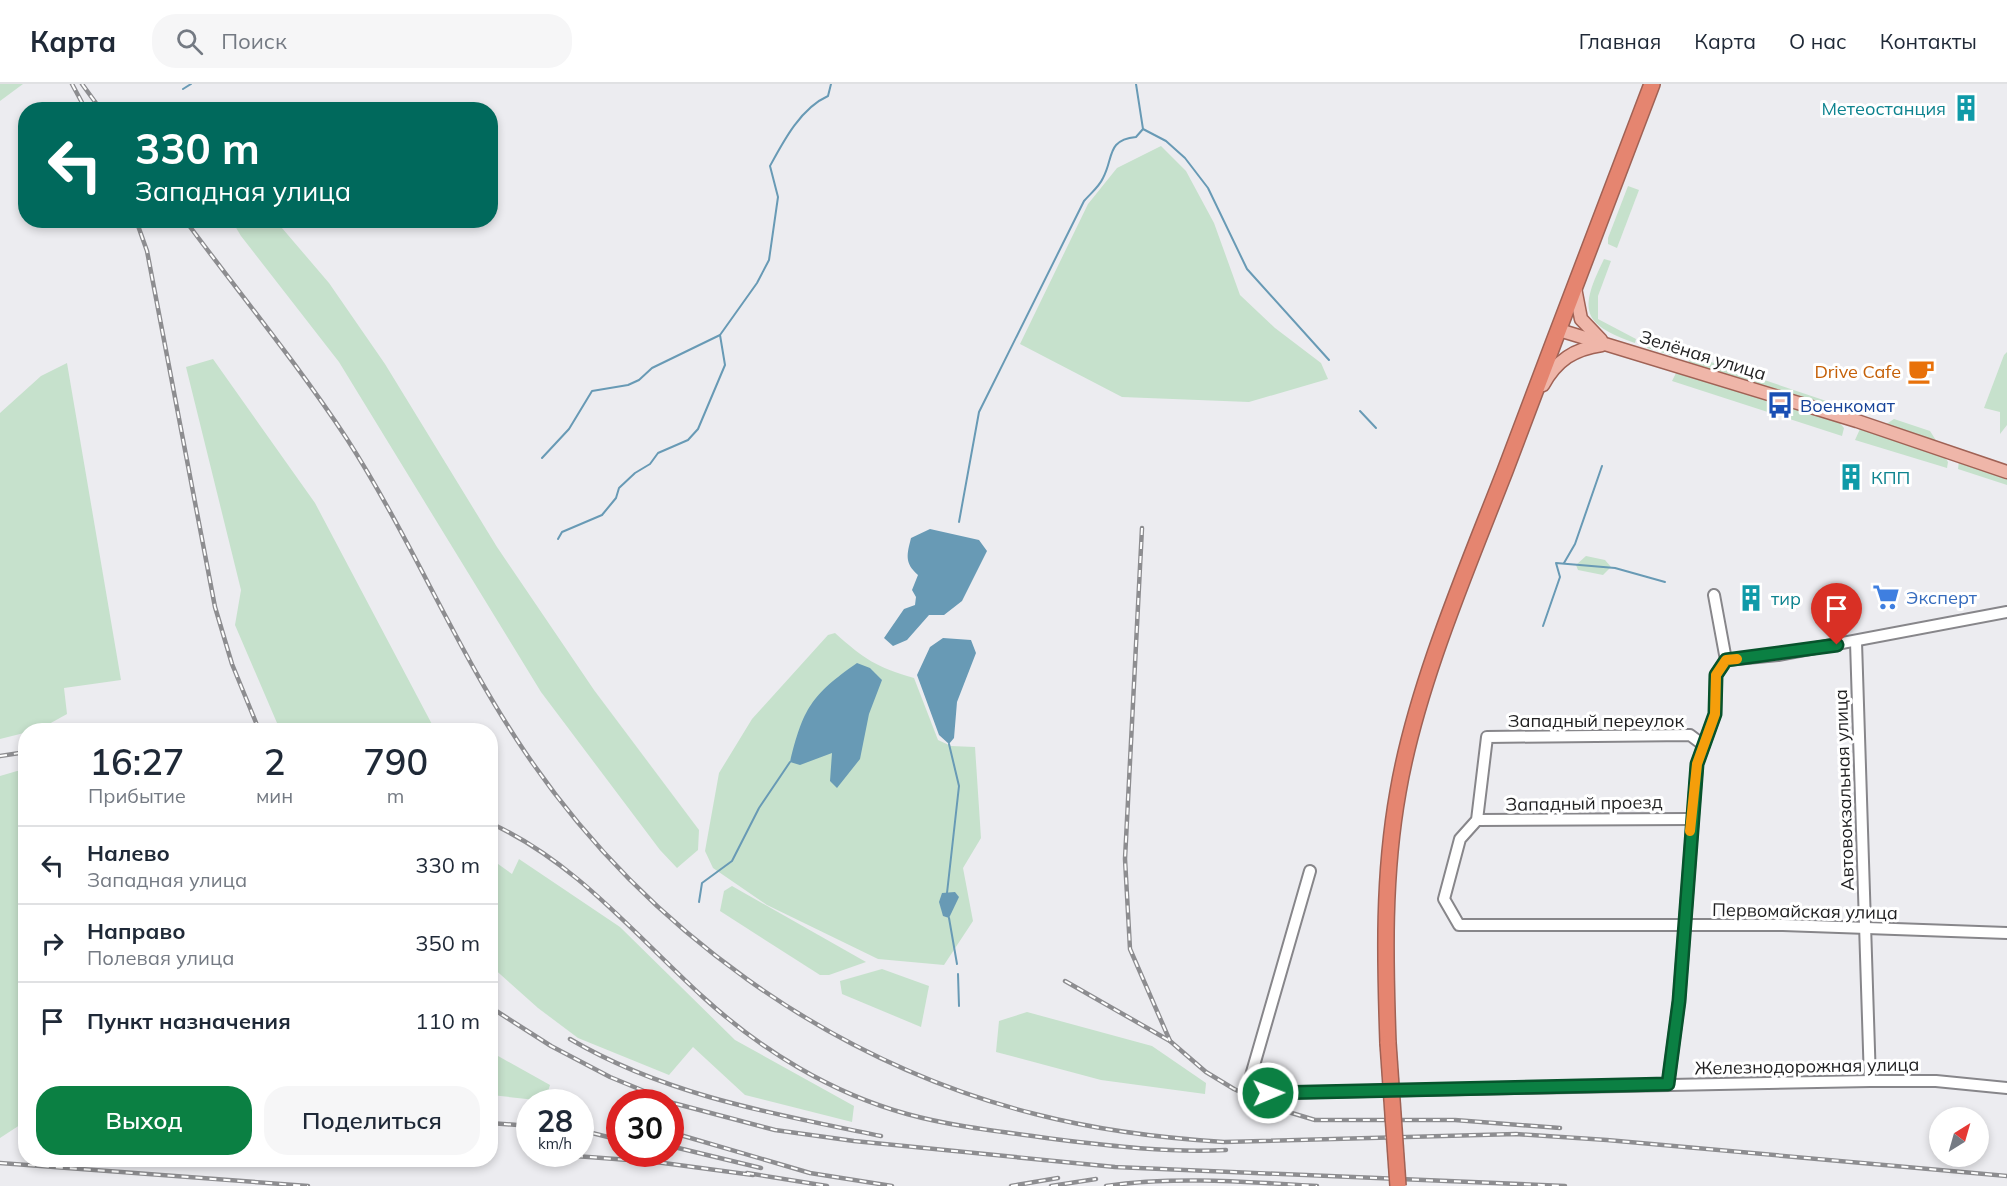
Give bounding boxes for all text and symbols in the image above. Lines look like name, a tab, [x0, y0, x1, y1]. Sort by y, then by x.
search box	[152, 14, 572, 68]
text: Карта	[30, 24, 116, 59]
icon: search	[173, 25, 206, 58]
text: Поиск	[221, 27, 287, 55]
text: Главная	[1579, 28, 1661, 54]
text: Карта	[1694, 28, 1756, 54]
text: О нас	[1789, 28, 1847, 54]
text: Контакты	[1880, 28, 1977, 54]
building icon: Метеостанция	[1951, 93, 1981, 123]
place label: Метеостанция	[1821, 97, 1946, 120]
text: 330 m	[135, 122, 260, 175]
icon: left	[36, 126, 114, 204]
text: Западная улица	[135, 174, 351, 208]
street label: Зелёная улица	[1637, 325, 1769, 385]
cafe icon: Drive Cafe	[1906, 356, 1936, 386]
place label: Drive Cafe	[1814, 360, 1901, 383]
bus stop icon: Военкомат	[1765, 390, 1795, 420]
place label: Военкомат	[1800, 394, 1896, 417]
building icon: КПП	[1836, 462, 1866, 492]
place label: КПП	[1871, 466, 1910, 489]
supermarket icon: Эксперт	[1871, 582, 1901, 612]
building icon: тир	[1736, 583, 1766, 613]
pin	[1811, 583, 1862, 645]
place label: Эксперт	[1906, 586, 1978, 609]
place label: тир	[1771, 587, 1801, 610]
icon: arrive	[1820, 592, 1853, 625]
street label: Автовокзальная улица	[1829, 689, 1859, 891]
street label: Западный переулок	[1508, 709, 1684, 732]
text: 16:27	[89, 739, 184, 784]
text: 2	[264, 739, 285, 784]
text: 790	[363, 739, 428, 784]
text: Прибытие	[88, 783, 186, 808]
text: мин	[256, 783, 293, 808]
text: m	[387, 783, 404, 808]
street label: Западный проезд	[1505, 790, 1663, 816]
text: Налево	[87, 839, 170, 867]
icon: left	[36, 849, 69, 882]
text: 330 m	[415, 851, 480, 879]
text: Западная улица	[87, 867, 247, 892]
street label: Первомайская улица	[1712, 898, 1898, 924]
text: Направо	[87, 917, 185, 945]
icon: right	[36, 927, 69, 960]
text: 350 m	[415, 929, 480, 957]
text: Полевая улица	[87, 945, 234, 970]
icon: arrive	[36, 1005, 69, 1038]
text: Пункт назначения	[87, 1007, 291, 1035]
text: 110 m	[415, 1007, 480, 1035]
street label: Железнодорожная улица	[1694, 1053, 1920, 1079]
position arrow	[1236, 1061, 1300, 1125]
button: Выход	[36, 1086, 252, 1155]
button: Поделиться	[264, 1086, 480, 1155]
speed limit sign: 30	[606, 1089, 684, 1167]
text: 28	[537, 1102, 573, 1140]
north arrow	[1929, 1107, 1989, 1167]
map controls	[1929, 1107, 1989, 1167]
text: km/h	[538, 1134, 572, 1153]

